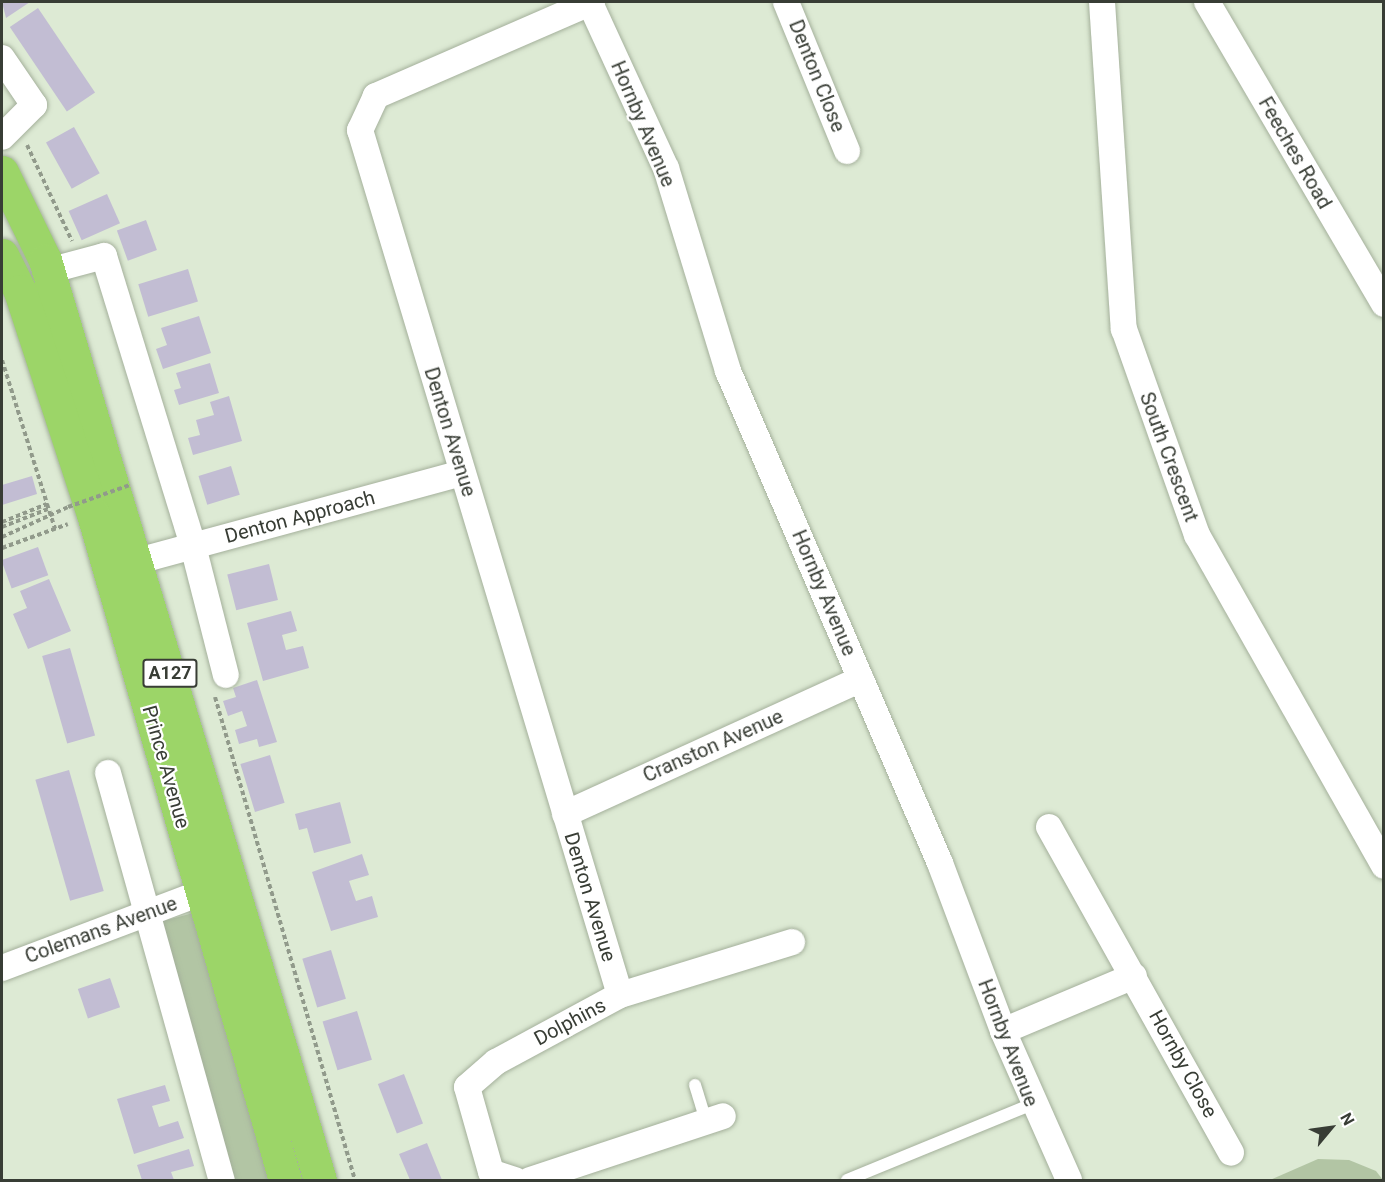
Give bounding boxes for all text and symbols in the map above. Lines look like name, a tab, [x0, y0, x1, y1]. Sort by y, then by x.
street label: Denton Close	[784, 16, 850, 136]
street label: Hornby Avenue	[606, 57, 680, 191]
street label: Feeches Road	[1253, 93, 1337, 213]
street label: Denton Avenue	[419, 364, 481, 500]
street label: South Crescent	[1134, 389, 1204, 525]
street label: Denton Approach	[222, 485, 378, 549]
street label: Hornby Avenue	[787, 526, 861, 660]
road number: A127	[142, 658, 198, 688]
street label: Prince Avenue	[137, 703, 195, 831]
street label: Cranston Avenue	[639, 704, 787, 788]
street label: Denton Avenue	[559, 829, 621, 965]
street label: Colemans Avenue	[22, 891, 180, 969]
street label: Hornby Avenue	[973, 976, 1043, 1110]
street label: Dolphins	[530, 993, 610, 1051]
street label: Hornby Close	[1144, 1006, 1222, 1122]
north arrow	[1301, 1098, 1361, 1158]
text: N	[1336, 1109, 1358, 1129]

